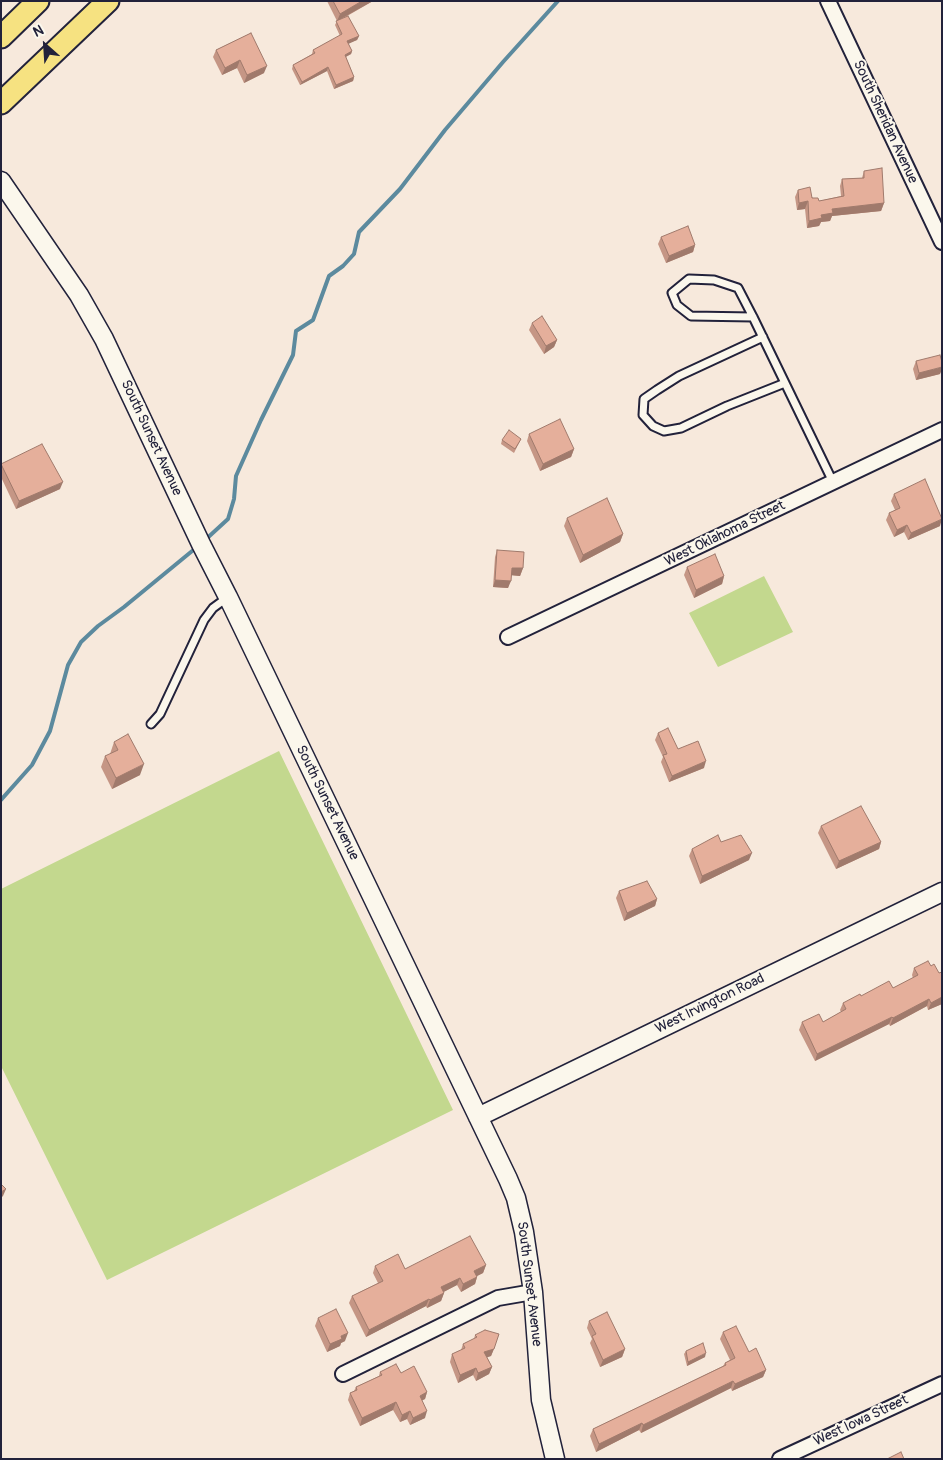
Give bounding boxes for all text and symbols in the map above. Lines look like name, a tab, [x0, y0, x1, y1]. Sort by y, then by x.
north arrow	[20, 20, 70, 70]
text: N	[30, 21, 46, 41]
street label: South Sheridan Avenue	[849, 58, 921, 186]
street label: South Sunset Avenue	[117, 377, 185, 499]
street label: West Oklahoma Street	[662, 498, 788, 570]
street label: South Sunset Avenue	[292, 743, 362, 863]
street label: West Irvington Road	[653, 970, 767, 1038]
street label: South Sunset Avenue	[513, 1221, 545, 1347]
street label: West Iowa Street	[811, 1392, 911, 1450]

